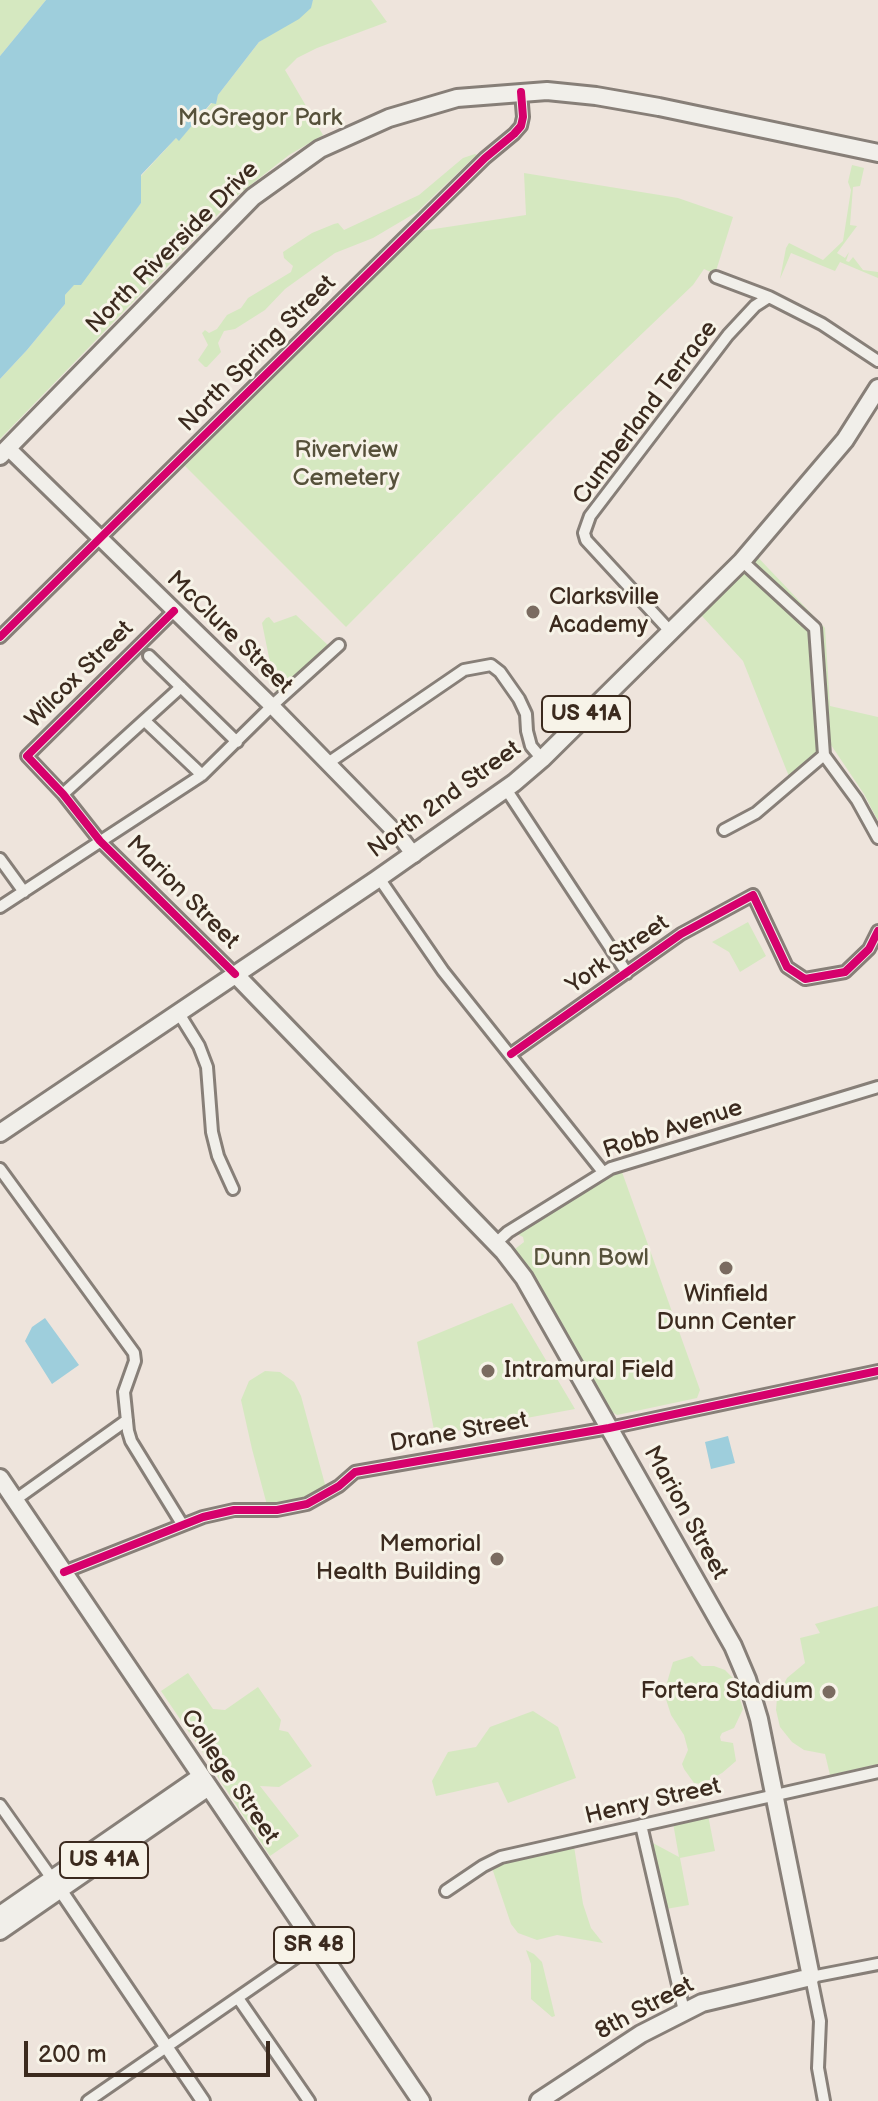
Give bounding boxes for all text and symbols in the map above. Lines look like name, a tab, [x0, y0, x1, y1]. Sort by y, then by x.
park label: McGregor Park	[178, 105, 342, 133]
street label: North Riverside Drive	[81, 156, 265, 340]
street label: North Spring Street	[173, 269, 343, 439]
street label: Cumberland Terrace	[567, 315, 725, 511]
park label: Riverview Cemetery	[293, 437, 399, 493]
street label: McClure Street	[160, 566, 298, 700]
place label: Clarksville Academy	[549, 584, 659, 640]
marker: Clarksville Academy	[524, 603, 542, 621]
street label: Wilcox Street	[20, 615, 140, 735]
road number: US 41A	[542, 696, 630, 732]
street label: North 2nd Street	[363, 735, 527, 865]
street label: Marion Street	[119, 830, 245, 956]
street label: York Street	[561, 909, 675, 1001]
street label: Robb Avenue	[600, 1094, 746, 1166]
park label: Dunn Bowl	[533, 1245, 649, 1273]
marker: Winfield Dunn Center	[717, 1259, 735, 1277]
place label: Winfield Dunn Center	[657, 1281, 795, 1337]
place label: Intramural Field	[504, 1357, 674, 1385]
marker: Intramural Field	[479, 1362, 497, 1380]
street label: Drane Street	[388, 1407, 530, 1459]
street label: Marion Street	[636, 1441, 734, 1585]
place label: Memorial Health Building	[316, 1531, 481, 1587]
marker: Memorial Health Building	[488, 1550, 506, 1568]
place label: Fortera Stadium	[640, 1678, 813, 1706]
marker: Fortera Stadium	[820, 1683, 838, 1701]
street label: College Street	[173, 1704, 285, 1850]
street label: Henry Street	[582, 1772, 724, 1832]
road number: US 41A	[60, 1842, 148, 1878]
road number: SR 48	[274, 1927, 354, 1963]
street label: 8th Street	[591, 1971, 699, 2047]
scale bar	[28, 2025, 274, 2075]
text: 200 m	[38, 2040, 107, 2069]

